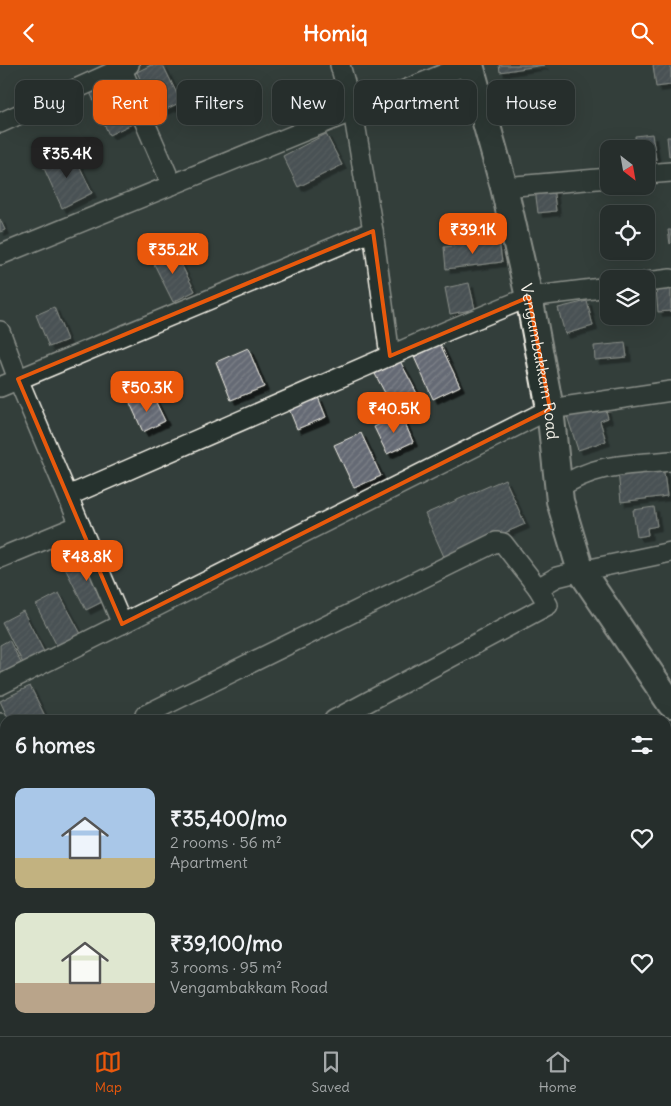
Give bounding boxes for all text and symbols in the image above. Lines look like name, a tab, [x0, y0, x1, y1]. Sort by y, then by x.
icon: back	[15, 19, 43, 47]
text: Homiq	[303, 19, 368, 47]
icon: search	[628, 19, 656, 47]
chip: Buy	[15, 80, 83, 125]
chip: Rent	[93, 80, 167, 125]
chip: Filters	[177, 80, 262, 125]
chip: New	[272, 80, 344, 125]
chip: Apartment	[354, 80, 477, 125]
chip: House	[487, 80, 575, 125]
pin: ₹35.4K	[26, 137, 108, 179]
north arrow	[600, 140, 655, 195]
map controls	[600, 140, 655, 325]
text: ₹35.4K	[42, 143, 92, 163]
button: locate	[600, 205, 655, 260]
pin: ₹39.1K	[432, 213, 514, 255]
text: ₹39.1K	[450, 219, 496, 239]
pin: ₹35.2K	[132, 233, 214, 275]
text: ₹35.2K	[148, 239, 198, 259]
button: layers	[600, 270, 655, 325]
street label: Vengambakkam Road	[516, 282, 563, 441]
pin: ₹50.3K	[106, 371, 188, 413]
text: ₹50.3K	[121, 377, 173, 397]
pin: ₹40.5K	[353, 391, 435, 434]
text: ₹40.5K	[368, 398, 420, 418]
pin: ₹48.8K	[46, 539, 128, 582]
text: ₹48.8K	[62, 546, 112, 566]
icon: filters	[628, 731, 656, 759]
text: 6 homes	[15, 732, 95, 759]
text: ₹35,400/mo	[170, 805, 287, 832]
icon: home	[55, 808, 115, 868]
icon: heart	[628, 824, 656, 852]
text: 2 rooms · 56 m²	[170, 832, 282, 852]
text: Apartment	[170, 852, 248, 872]
text: ₹39,100/mo	[170, 930, 282, 957]
icon: home	[55, 933, 115, 993]
icon: heart	[628, 949, 656, 977]
text: 3 rooms · 95 m²	[170, 957, 282, 977]
text: Vengambakkam Road	[170, 977, 328, 997]
tab: Map	[94, 1048, 122, 1096]
tab: Saved	[311, 1048, 350, 1096]
tab: Home	[539, 1048, 576, 1096]

